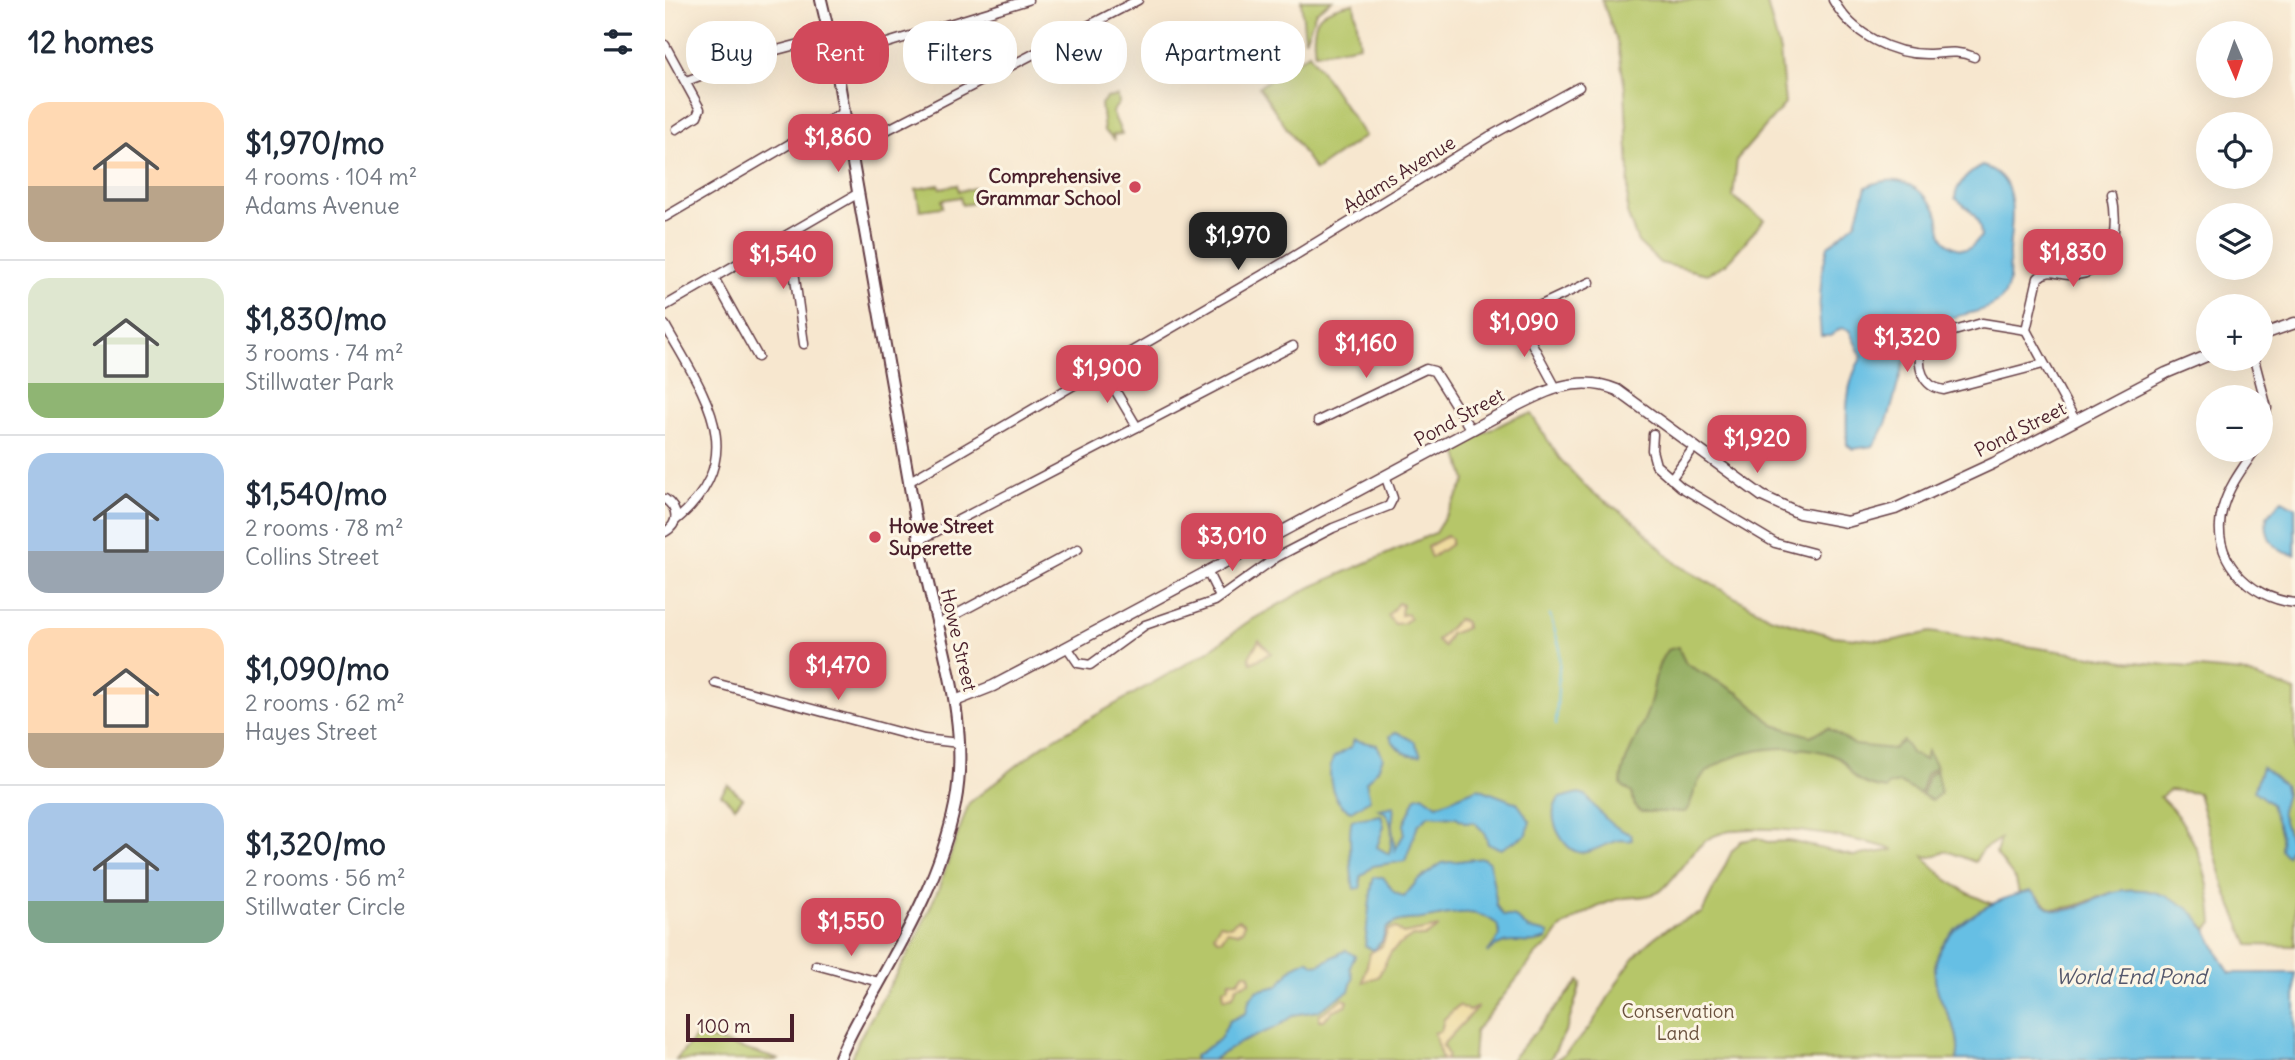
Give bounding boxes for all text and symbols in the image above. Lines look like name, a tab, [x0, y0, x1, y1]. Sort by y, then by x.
chip: Buy	[686, 21, 777, 84]
chip: Rent	[791, 21, 889, 84]
chip: Filters	[903, 21, 1017, 84]
chip: New	[1031, 21, 1127, 84]
chip: Apartment	[1141, 21, 1305, 84]
north arrow	[2196, 21, 2273, 98]
map controls	[2196, 21, 2273, 462]
text: 12 homes	[28, 23, 154, 61]
icon: filters	[599, 23, 637, 61]
button: locate	[2196, 112, 2273, 189]
pin: $1,860	[781, 114, 895, 174]
text: $1,860	[804, 122, 872, 151]
text: $1,970/mo	[245, 124, 384, 162]
icon: home	[84, 130, 168, 214]
street label: Adams Avenue	[1338, 130, 1460, 218]
text: 4 rooms · 104 m²	[245, 162, 417, 191]
place label: Comprehensive Grammar School	[976, 164, 1121, 210]
marker: Comprehensive Grammar School	[1127, 179, 1143, 195]
text: Adams Avenue	[245, 191, 400, 220]
button: layers	[2196, 203, 2273, 280]
pin: $1,970	[1181, 212, 1295, 272]
text: $1,970	[1205, 220, 1271, 249]
pin: $1,830	[2016, 230, 2130, 289]
pin: $1,540	[726, 232, 840, 291]
text: $1,830	[2039, 237, 2107, 266]
text: $1,540	[749, 239, 817, 268]
button: +	[2196, 294, 2273, 371]
text: $1,830/mo	[245, 300, 387, 338]
pin: $1,090	[1467, 300, 1581, 359]
icon: home	[84, 306, 168, 390]
text: $1,090	[1489, 307, 1559, 336]
pin: $1,320	[1850, 314, 1964, 374]
pin: $1,160	[1309, 320, 1423, 380]
text: $1,320	[1873, 322, 1941, 351]
text: $1,160	[1335, 328, 1397, 357]
text: 3 rooms · 74 m²	[245, 338, 404, 367]
pin: $1,900	[1050, 346, 1164, 405]
text: $1,900	[1072, 353, 1142, 382]
text: Stillwater Park	[245, 367, 394, 396]
street label: Pond Street	[1410, 382, 1508, 452]
button: −	[2196, 385, 2273, 462]
street label: Pond Street	[1970, 396, 2070, 462]
pin: $1,920	[1700, 416, 1814, 475]
text: $1,920	[1723, 423, 1791, 452]
text: $1,540/mo	[245, 475, 387, 513]
icon: home	[84, 481, 168, 565]
text: 2 rooms · 78 m²	[245, 513, 404, 542]
place label: Howe Street Superette	[889, 514, 994, 560]
pin: $3,010	[1175, 514, 1289, 573]
text: $3,010	[1197, 521, 1267, 550]
marker: Howe Street Superette	[867, 529, 883, 545]
text: Collins Street	[245, 542, 379, 571]
street label: Howe Street	[936, 586, 982, 694]
pin: $1,470	[781, 642, 895, 702]
text: $1,090/mo	[245, 650, 389, 688]
text: $1,470	[805, 650, 871, 679]
icon: home	[84, 656, 168, 740]
text: 2 rooms · 62 m²	[245, 688, 405, 717]
text: Hayes Street	[245, 717, 377, 746]
text: $1,320/mo	[245, 825, 386, 863]
icon: home	[84, 831, 168, 915]
text: 2 rooms · 56 m²	[245, 863, 406, 892]
text: Stillwater Circle	[245, 892, 405, 921]
pin: $1,550	[794, 898, 908, 958]
text: $1,550	[817, 906, 885, 935]
water label: World End Pond	[2056, 963, 2209, 990]
park label: Conservation Land	[1622, 999, 1734, 1045]
scale bar	[686, 1011, 795, 1043]
text: 100 m	[697, 1014, 751, 1038]

